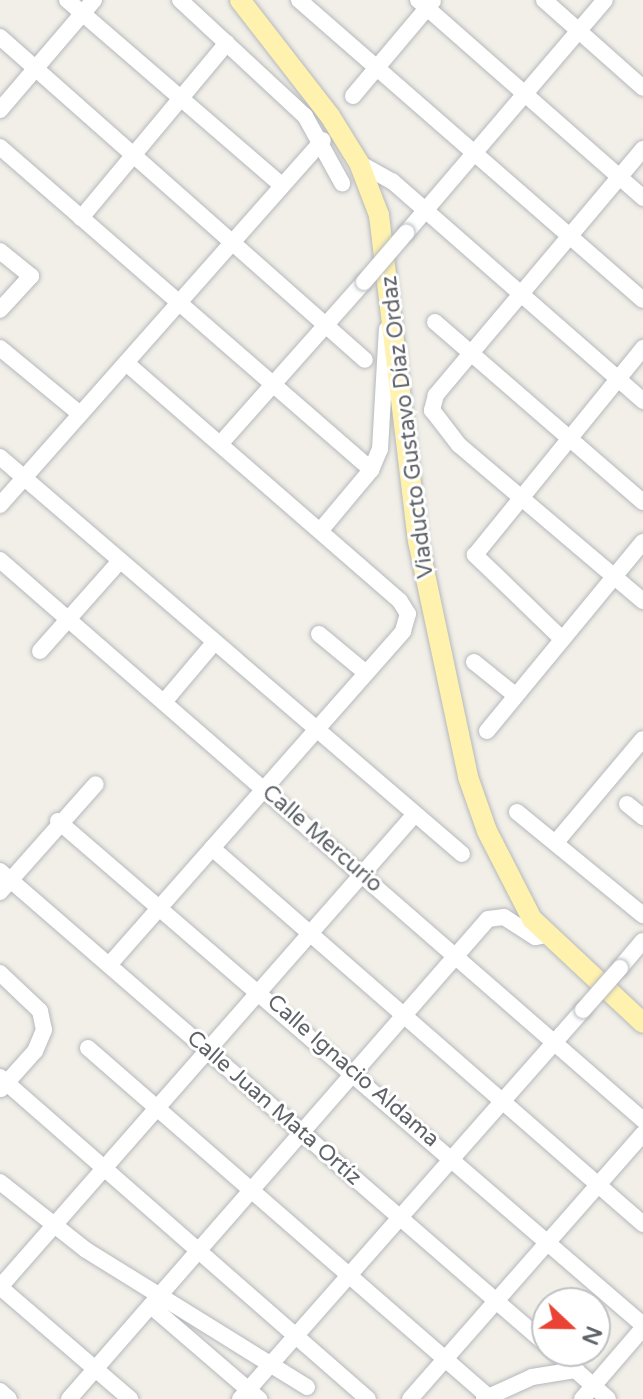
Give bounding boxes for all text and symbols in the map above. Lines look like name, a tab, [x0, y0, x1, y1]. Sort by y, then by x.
street label: Viaducto Gustavo Díaz Ordaz	[376, 274, 440, 580]
street label: Calle Mercurio	[256, 780, 388, 898]
street label: Calle Ignacio Aldama	[262, 989, 444, 1153]
street label: Calle Juan Mata Ortíz	[181, 1025, 367, 1191]
north arrow	[531, 1287, 611, 1367]
text: N	[576, 1322, 607, 1348]

